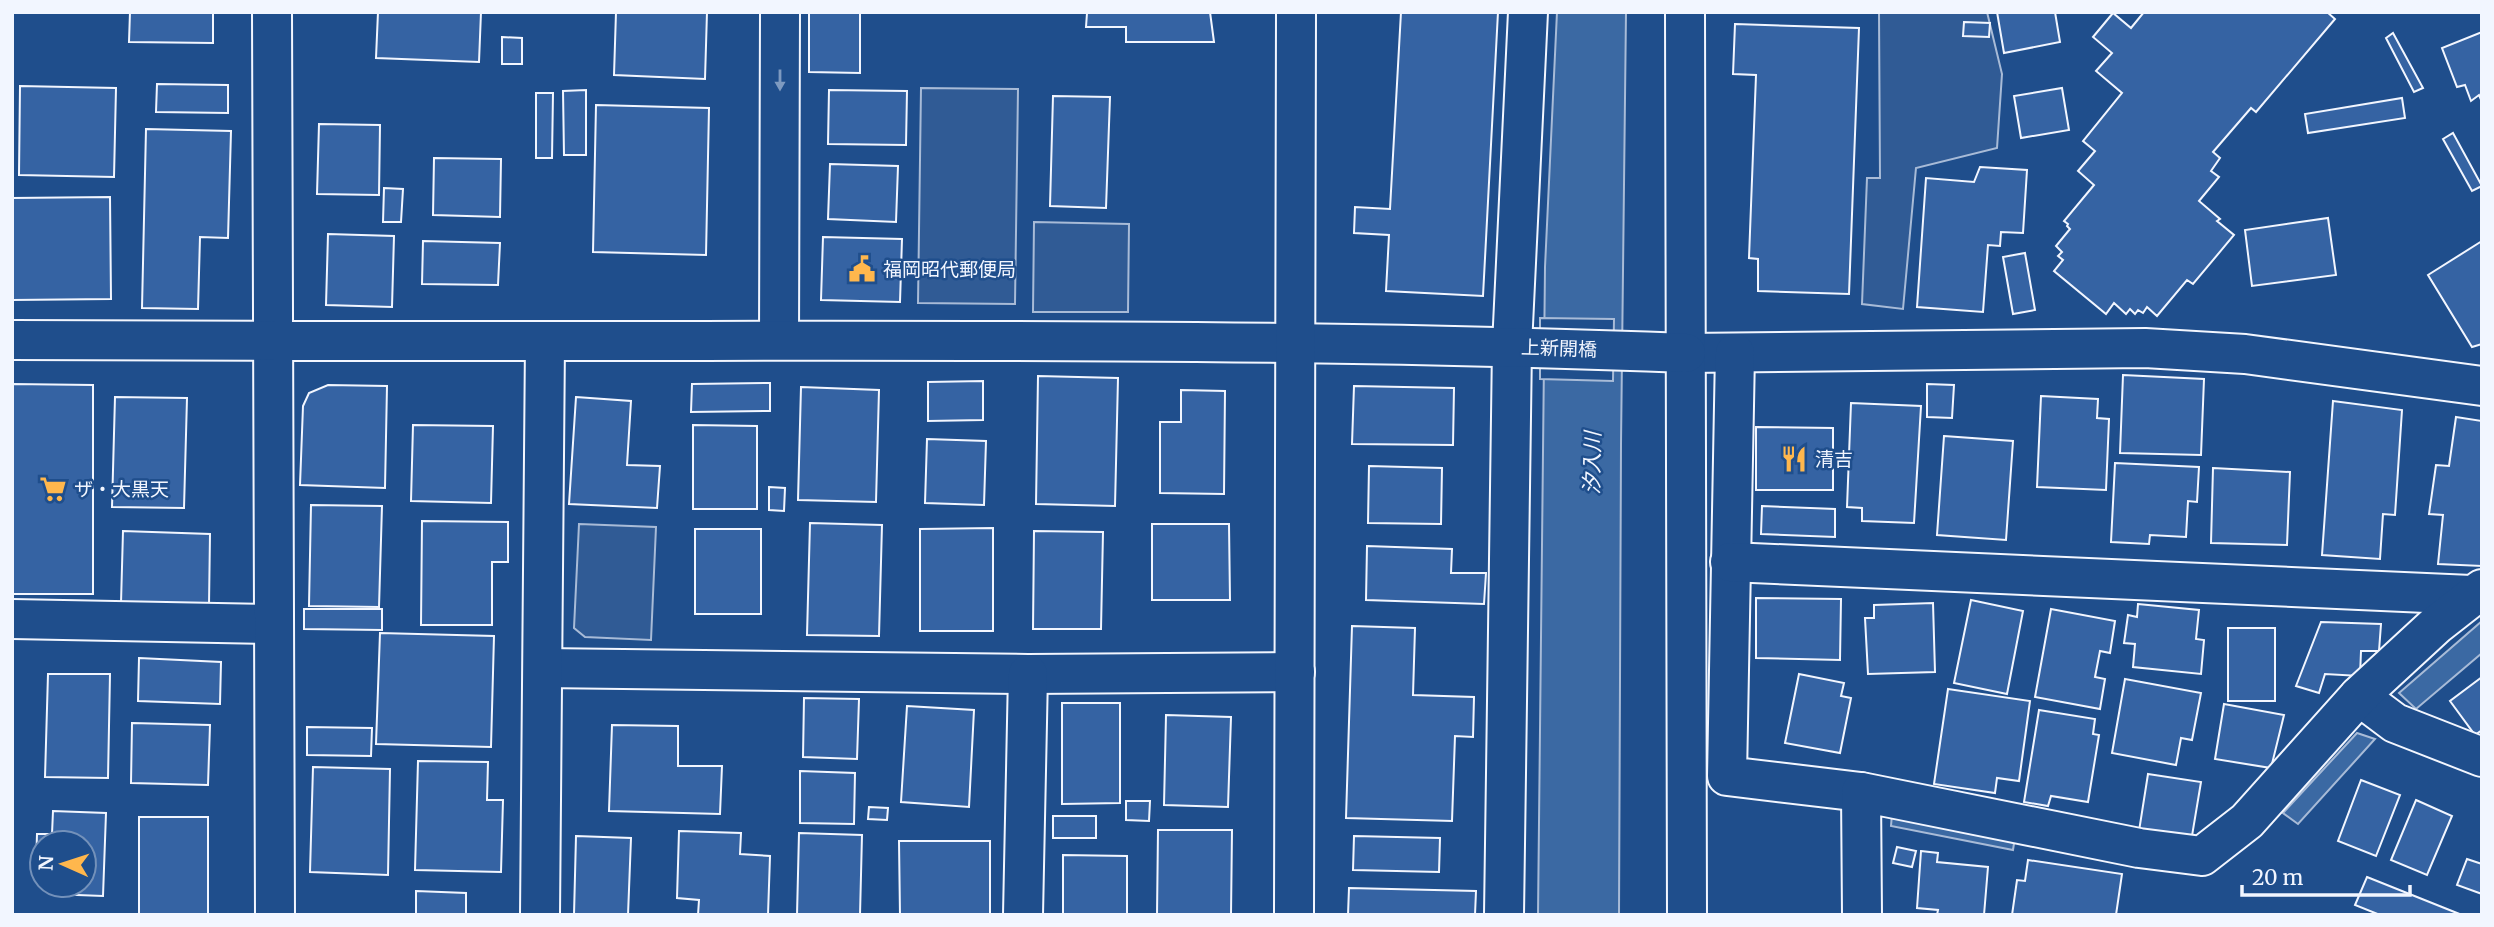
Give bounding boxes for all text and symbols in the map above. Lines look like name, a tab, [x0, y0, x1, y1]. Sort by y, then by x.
one-way arrow	[774, 70, 786, 92]
public building icon: 福岡昭代郵便局	[847, 254, 877, 284]
place label: 福岡昭代郵便局	[883, 257, 1016, 281]
street label: 上新開橋	[1521, 335, 1597, 361]
water label: 汐入川	[1578, 429, 1606, 495]
restaurant icon: 清吉	[1779, 444, 1809, 474]
place label: 清吉	[1815, 447, 1853, 471]
supermarket icon: ザ・大黒天	[38, 474, 68, 504]
place label: ザ・大黒天	[74, 477, 169, 501]
north arrow	[28, 829, 98, 899]
scale bar	[2242, 853, 2410, 897]
text: N	[34, 855, 58, 871]
text: 20 m	[2252, 864, 2304, 891]

